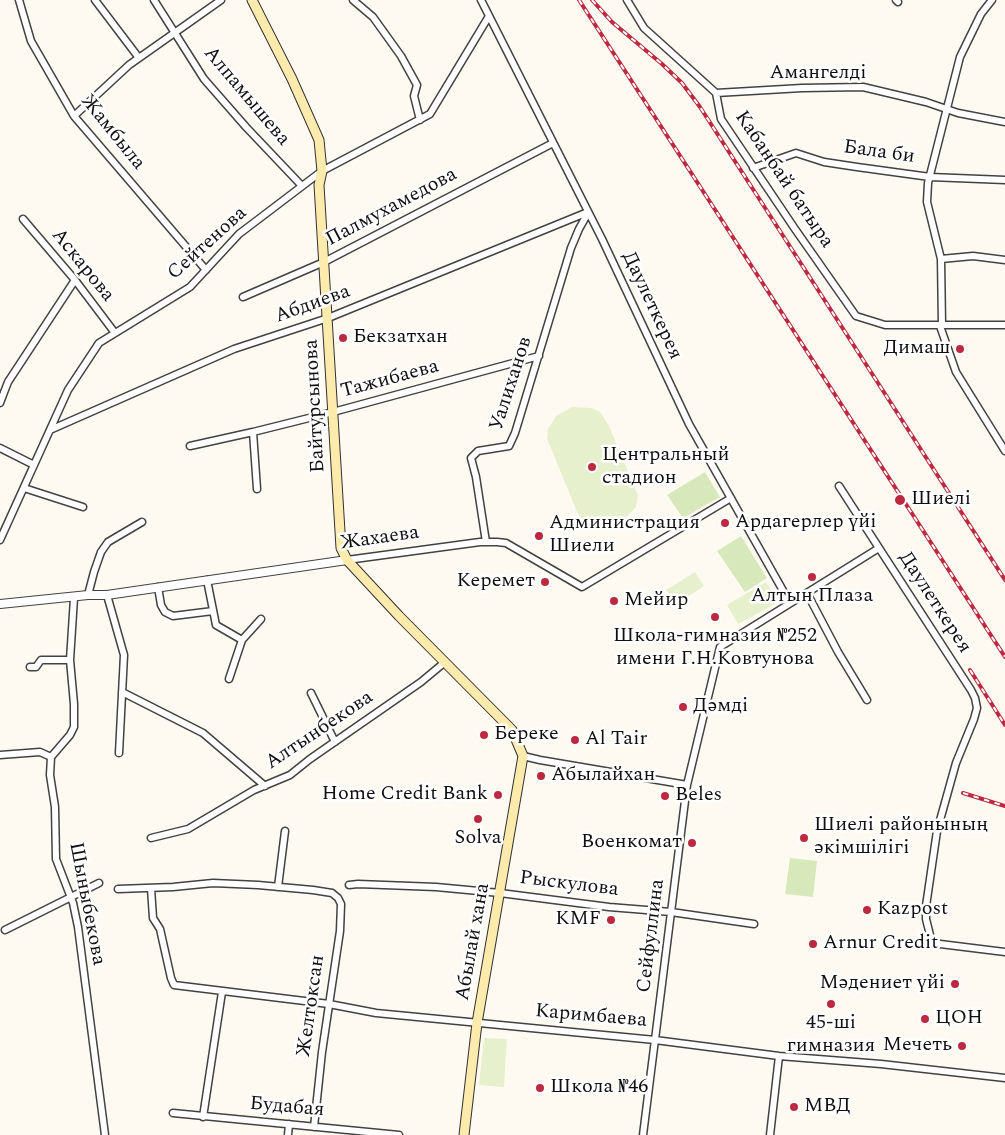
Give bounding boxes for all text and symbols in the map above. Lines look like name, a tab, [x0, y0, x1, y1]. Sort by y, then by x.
street label: Алпамышева	[198, 43, 294, 151]
street label: Амангелді	[769, 62, 867, 86]
street label: Жамбыла	[74, 91, 150, 175]
street label: Кабанбай батыра	[728, 107, 838, 253]
street label: Бала би	[842, 136, 916, 170]
street label: Палмухамедова	[322, 163, 462, 253]
street label: Сейтенова	[163, 202, 253, 286]
street label: Аскарова	[45, 224, 119, 308]
street label: Даулеткерея	[616, 248, 686, 364]
street label: Абдиева	[272, 280, 354, 330]
place label: Бекзатхан	[353, 326, 448, 350]
marker: Бекзатхан	[337, 332, 349, 344]
street label: Уалиханов	[486, 334, 538, 434]
place label: Димаш	[884, 337, 950, 361]
street label: Байтурсынова	[301, 339, 331, 473]
marker: Димаш	[954, 343, 966, 355]
street label: Тажибаева	[338, 355, 442, 405]
place label: Центральный стадион	[602, 444, 730, 491]
marker: Центральный стадион	[586, 461, 598, 473]
place label: Шиелі	[911, 488, 971, 512]
marker: Шиелі	[893, 493, 907, 507]
place label: Ардагерлер үйі	[735, 511, 876, 535]
place label: Администрация Шиели	[549, 512, 700, 559]
marker: Ардагерлер үйі	[719, 517, 731, 529]
street label: Жахаева	[339, 522, 421, 556]
marker: Администрация Шиели	[533, 530, 545, 542]
street label: Даулеткерея	[892, 548, 976, 658]
place label: Керемет	[457, 570, 535, 594]
marker: Алтын Плаза	[806, 571, 818, 583]
marker: Керемет	[539, 576, 551, 588]
place label: Алтын Плаза	[751, 585, 873, 609]
place label: Мейир	[624, 589, 688, 613]
marker: Мейир	[608, 595, 620, 607]
marker: Школа-гимназия №252 имени Г.Н.Ковтунова	[709, 611, 721, 623]
place label: Школа-гимназия №252 имени Г.Н.Ковтунова	[613, 625, 817, 672]
street label: Алтынбекова	[262, 686, 378, 776]
place label: Дәмді	[693, 695, 748, 719]
marker: Дәмді	[677, 701, 689, 713]
place label: Береке	[494, 723, 559, 747]
place label: Al Tair	[585, 728, 647, 752]
marker: Береке	[478, 729, 490, 741]
marker: Al Tair	[569, 734, 581, 746]
place label: Абылайхан	[551, 764, 655, 788]
marker: Абылайхан	[535, 770, 547, 782]
place label: Home Credit Bank	[322, 783, 488, 807]
place label: Beles	[675, 784, 722, 808]
marker: Home Credit Bank	[492, 789, 504, 801]
marker: Beles	[659, 790, 671, 802]
marker: Solva	[472, 813, 484, 825]
place label: Шиелі районының әкімшілігі	[814, 814, 988, 861]
place label: Solva	[454, 827, 502, 851]
place label: Военкомат	[581, 831, 682, 855]
marker: Шиелі районының әкімшілігі	[798, 832, 810, 844]
marker: Военкомат	[686, 837, 698, 849]
street label: Шыныбекова	[62, 840, 110, 968]
street label: Рыскулова	[518, 867, 620, 903]
street label: Сейфуллина	[633, 878, 671, 994]
street label: Абылай хана	[452, 881, 496, 1003]
place label: Kazpost	[877, 898, 948, 922]
marker: Kazpost	[861, 904, 873, 916]
place label: KMF	[555, 908, 601, 932]
marker: KMF	[605, 914, 617, 926]
place label: Arnur Credit	[823, 932, 938, 956]
marker: Arnur Credit	[807, 938, 819, 950]
street label: Желтоксан	[293, 953, 331, 1059]
place label: Мәдениет үйі	[819, 972, 945, 996]
marker: Мәдениет үйі	[949, 978, 961, 990]
marker: 45-ші гимназия	[825, 998, 837, 1010]
street label: Каримбаева	[534, 1000, 648, 1034]
place label: ЦОН	[935, 1007, 983, 1031]
place label: 45-ші гимназия	[787, 1012, 875, 1059]
marker: ЦОН	[919, 1013, 931, 1025]
place label: Мечеть	[883, 1034, 952, 1058]
marker: Мечеть	[956, 1040, 968, 1052]
place label: Школа №46	[550, 1076, 648, 1100]
marker: Школа №46	[534, 1082, 546, 1094]
street label: Будабая	[249, 1093, 325, 1123]
place label: МВД	[804, 1095, 851, 1119]
marker: МВД	[788, 1101, 800, 1113]

